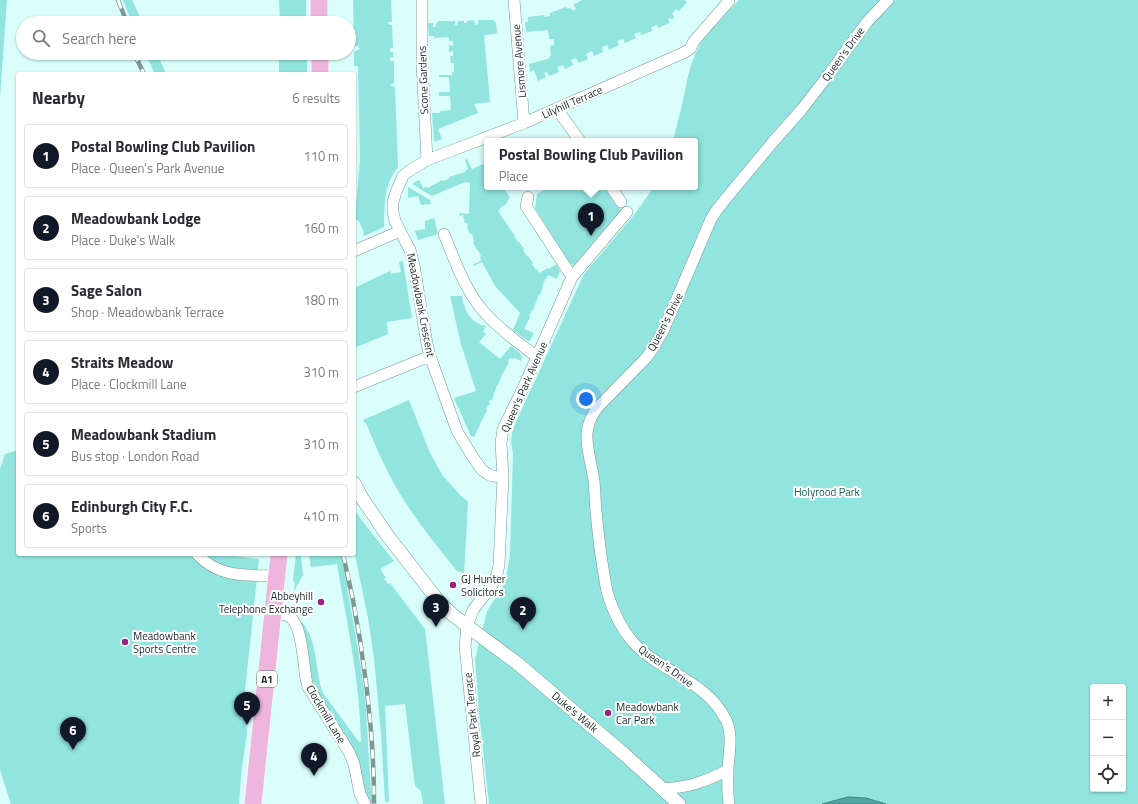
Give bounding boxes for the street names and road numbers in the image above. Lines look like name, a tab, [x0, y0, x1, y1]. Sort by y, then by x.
street label: Lismore Avenue	[508, 23, 530, 99]
street label: Queen's Drive	[818, 23, 868, 85]
street label: Scone Gardens	[414, 45, 432, 115]
street label: Lilyhill Terrace	[539, 81, 605, 123]
street label: Meadowbank Crescent	[403, 252, 439, 358]
street label: Queen's Drive	[643, 290, 687, 354]
street label: Queen's Park Avenue	[497, 339, 551, 435]
street label: Queen's Drive	[635, 641, 697, 691]
road number: A1	[257, 671, 277, 687]
street label: Royal Park Terrace	[460, 671, 484, 758]
street label: Clockmill Lane	[302, 682, 350, 747]
street label: Duke's Walk	[548, 688, 602, 737]

